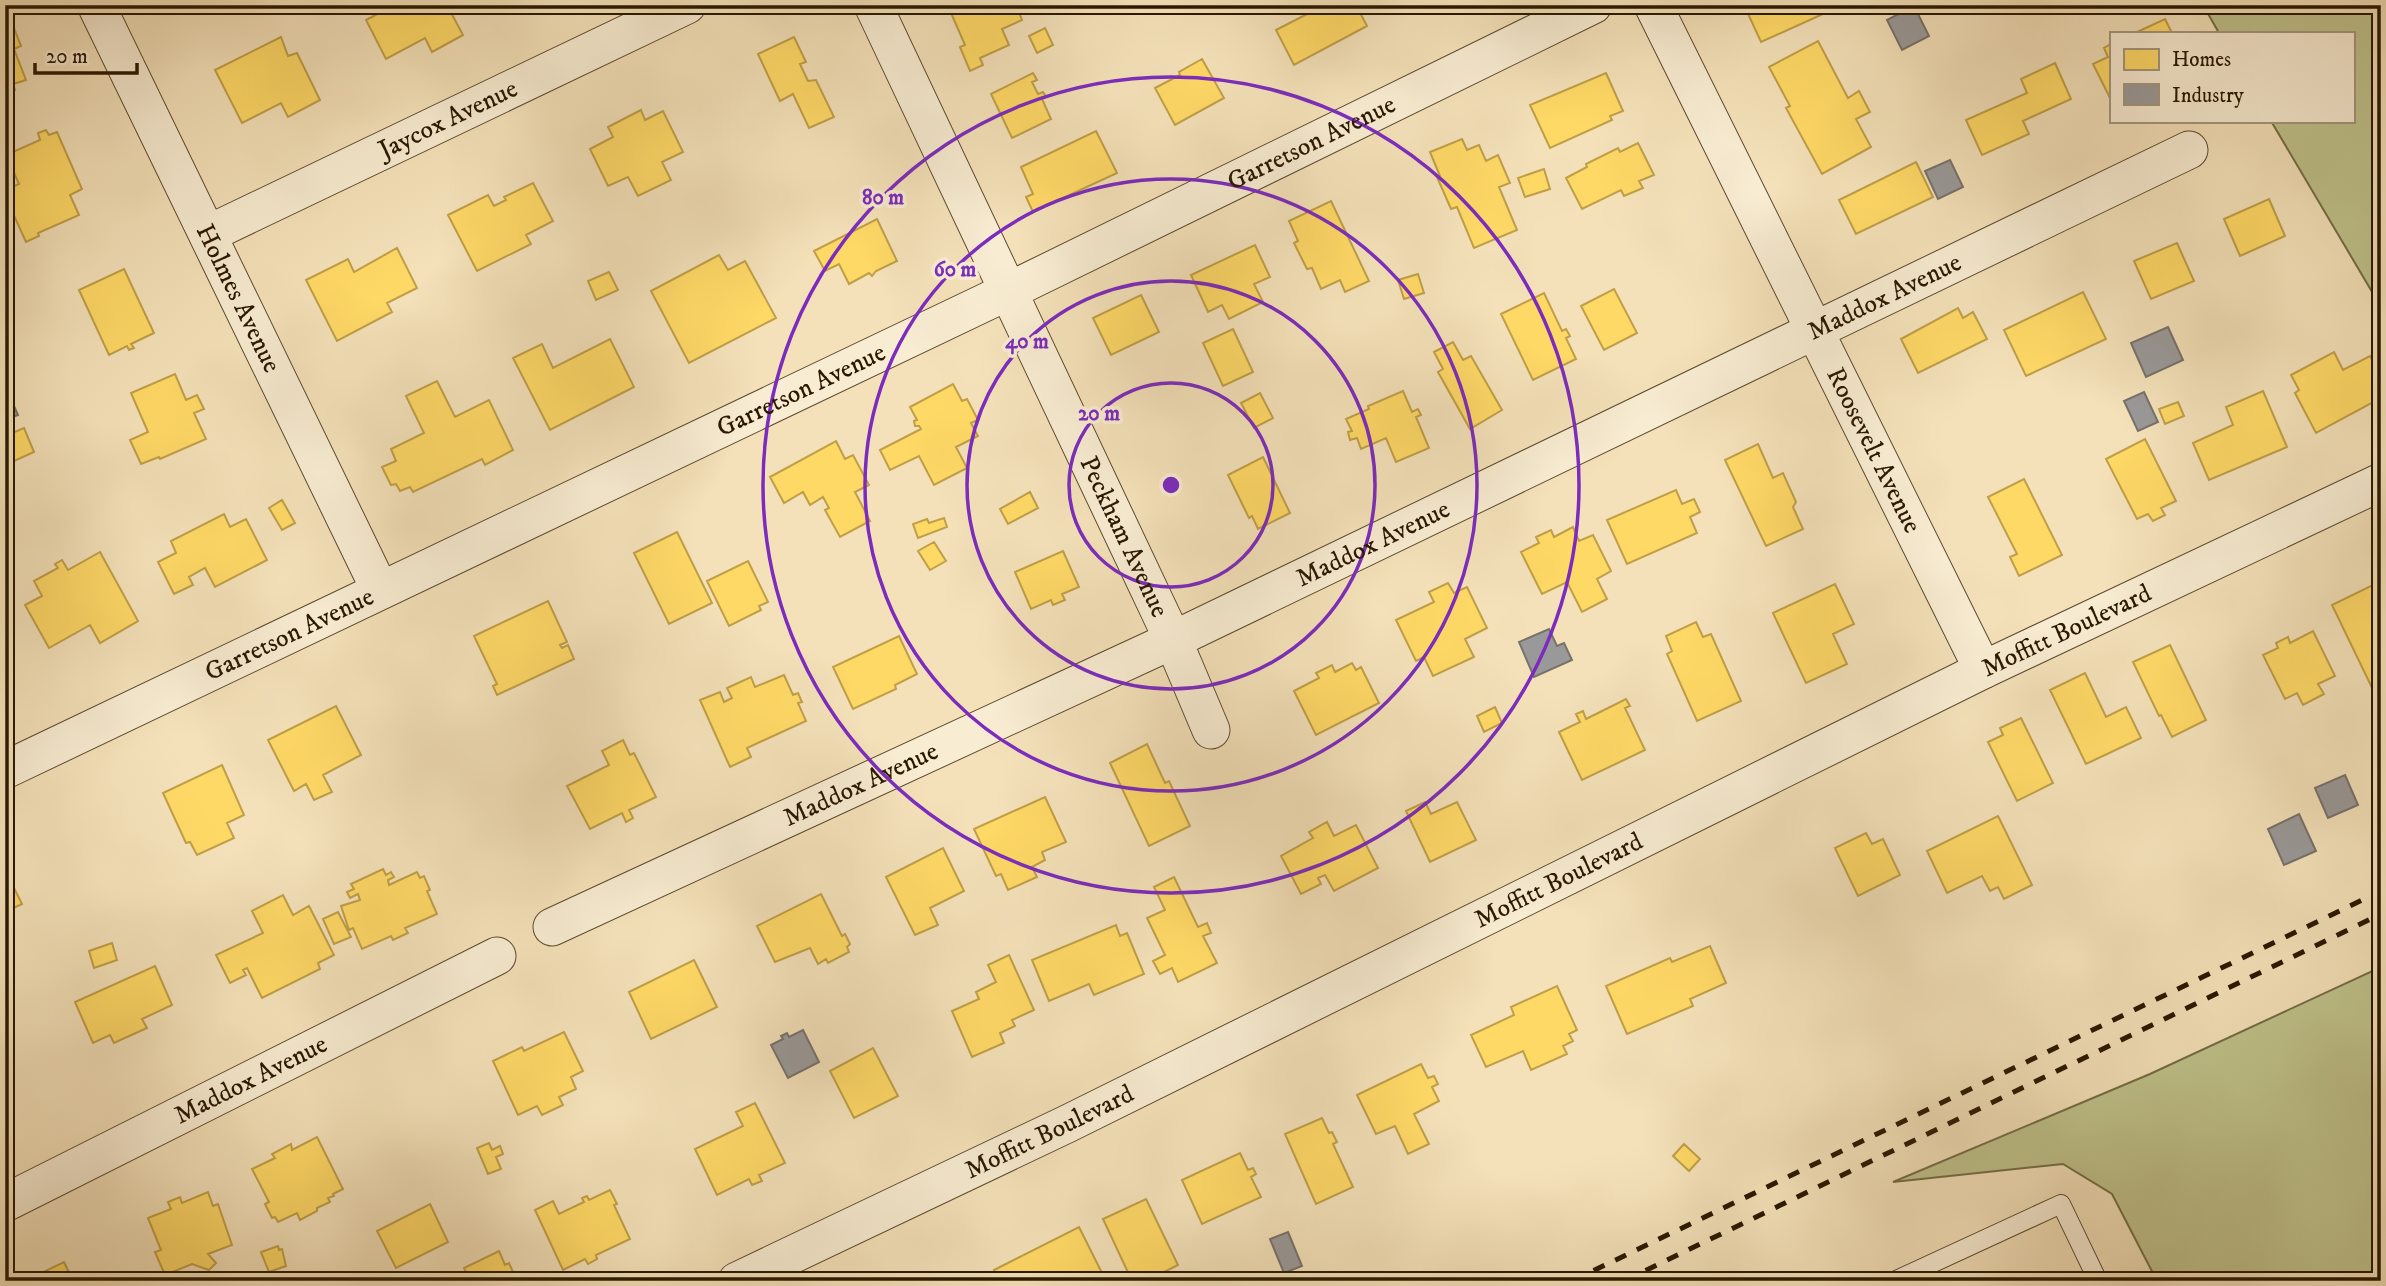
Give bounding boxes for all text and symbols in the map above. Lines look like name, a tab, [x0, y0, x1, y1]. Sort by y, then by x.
scale bar	[35, 32, 136, 76]
legend	[2110, 32, 2354, 122]
text: 20 m	[46, 44, 88, 70]
text: Homes	[2172, 47, 2231, 73]
street label: Jaycox Avenue	[371, 72, 523, 167]
text: Industry	[2172, 83, 2245, 109]
street label: Garretson Avenue	[1222, 88, 1401, 198]
text: 80 m	[862, 185, 904, 211]
street label: Holmes Avenue	[188, 219, 288, 378]
street label: Maddox Avenue	[1802, 246, 1967, 348]
text: 60 m	[934, 257, 976, 283]
text: 40 m	[1005, 329, 1049, 355]
street label: Garretson Avenue	[711, 336, 891, 445]
street label: Roosevelt Avenue	[1819, 362, 1929, 538]
text: 20 m	[1078, 401, 1120, 427]
street label: Peckham Avenue	[1072, 451, 1176, 623]
centre of rings	[1159, 473, 1183, 497]
street label: Maddox Avenue	[1291, 493, 1455, 595]
street label: Moffitt Boulevard	[1976, 576, 2157, 685]
street label: Garretson Avenue	[200, 580, 379, 689]
street label: Maddox Avenue	[778, 734, 943, 834]
street label: Moffitt Boulevard	[1469, 825, 1648, 936]
street label: Maddox Avenue	[169, 1027, 333, 1132]
street label: Moffitt Boulevard	[959, 1077, 1139, 1187]

